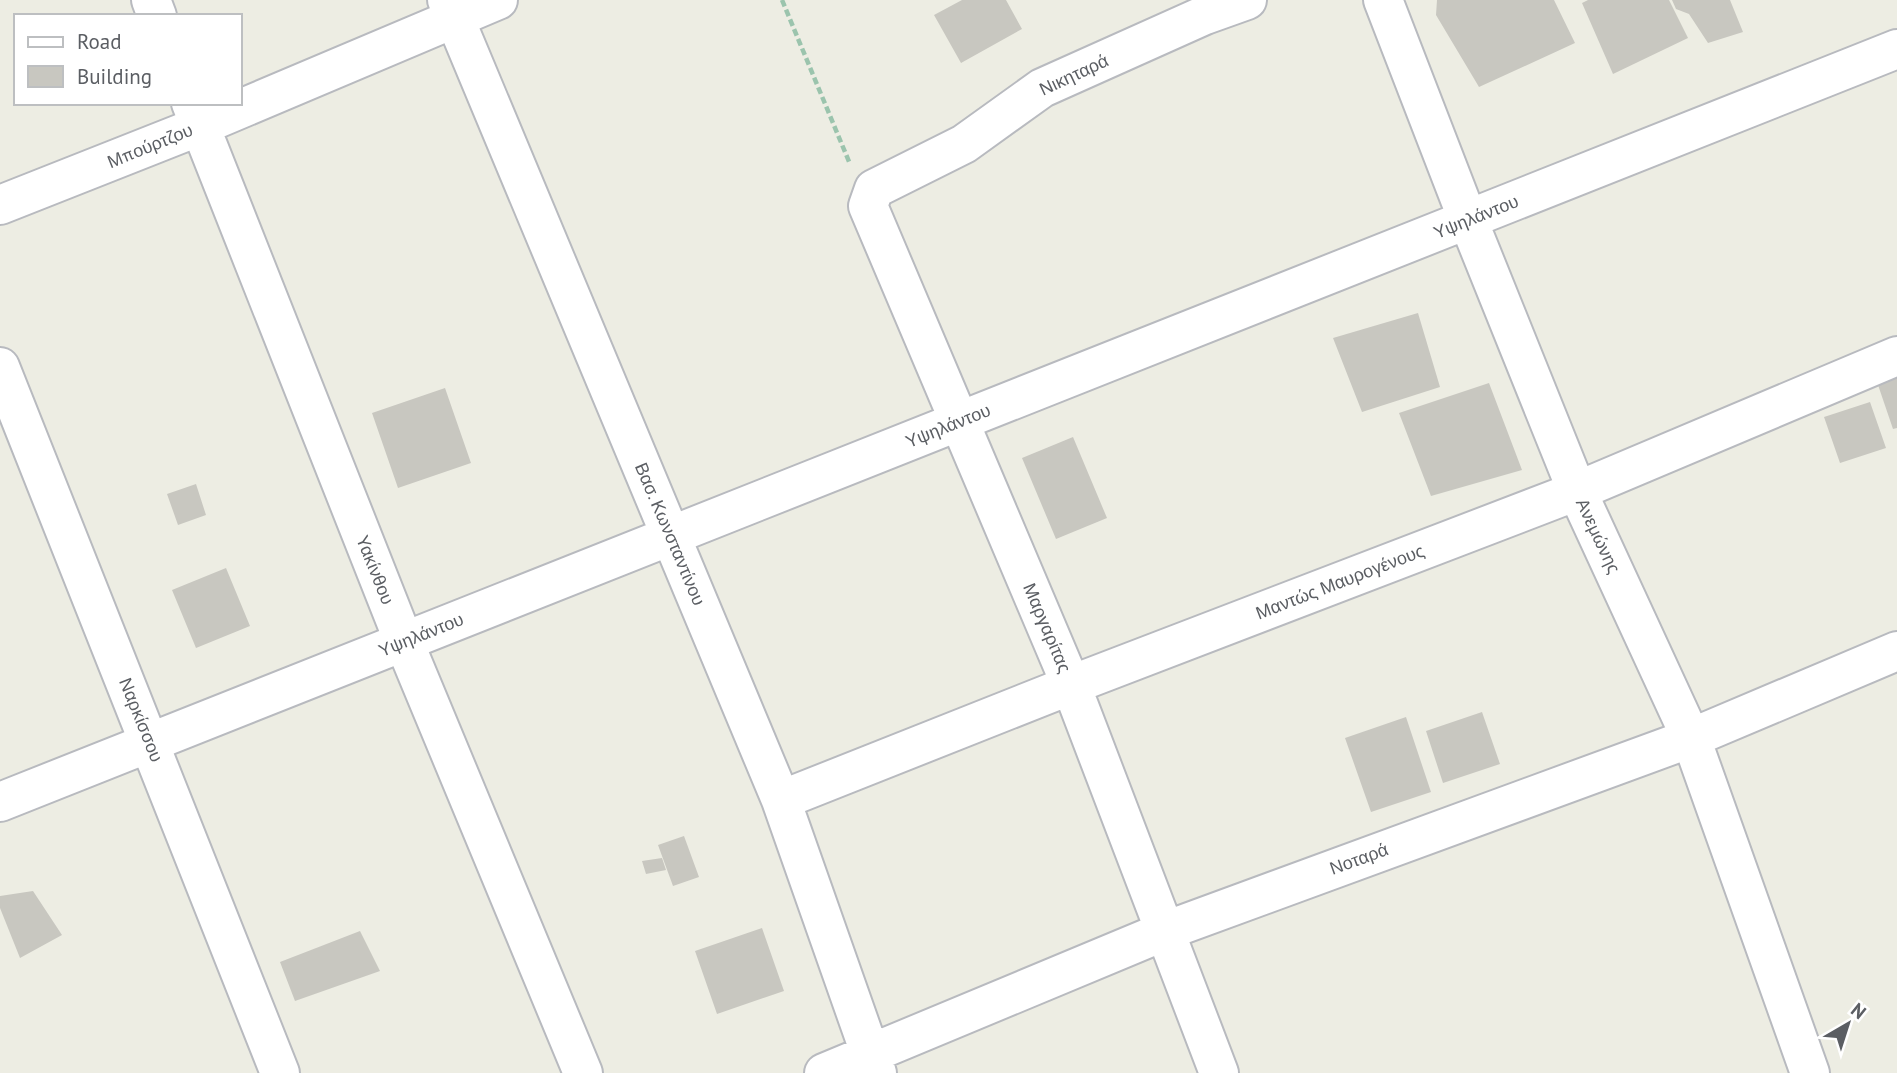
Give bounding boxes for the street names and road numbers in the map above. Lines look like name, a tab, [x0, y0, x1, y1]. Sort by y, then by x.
street label: Νικηταρά	[1035, 49, 1112, 101]
street label: Μπούρτζου	[104, 118, 196, 173]
street label: Υψηλάντου	[1430, 189, 1522, 244]
street label: Υψηλάντου	[902, 398, 994, 453]
street label: Βασ. Κωνσταντίνου	[630, 459, 711, 609]
street label: Ανεμώνης	[1571, 494, 1626, 577]
street label: Υακίνθου	[351, 532, 400, 608]
street label: Μαντώς Μαυρογένους	[1252, 539, 1428, 624]
street label: Μαργαρίτας	[1018, 579, 1077, 676]
street label: Υψηλάντου	[375, 607, 467, 662]
street label: Ναρκίσσου	[114, 674, 169, 765]
street label: Νοταρά	[1326, 837, 1391, 880]

